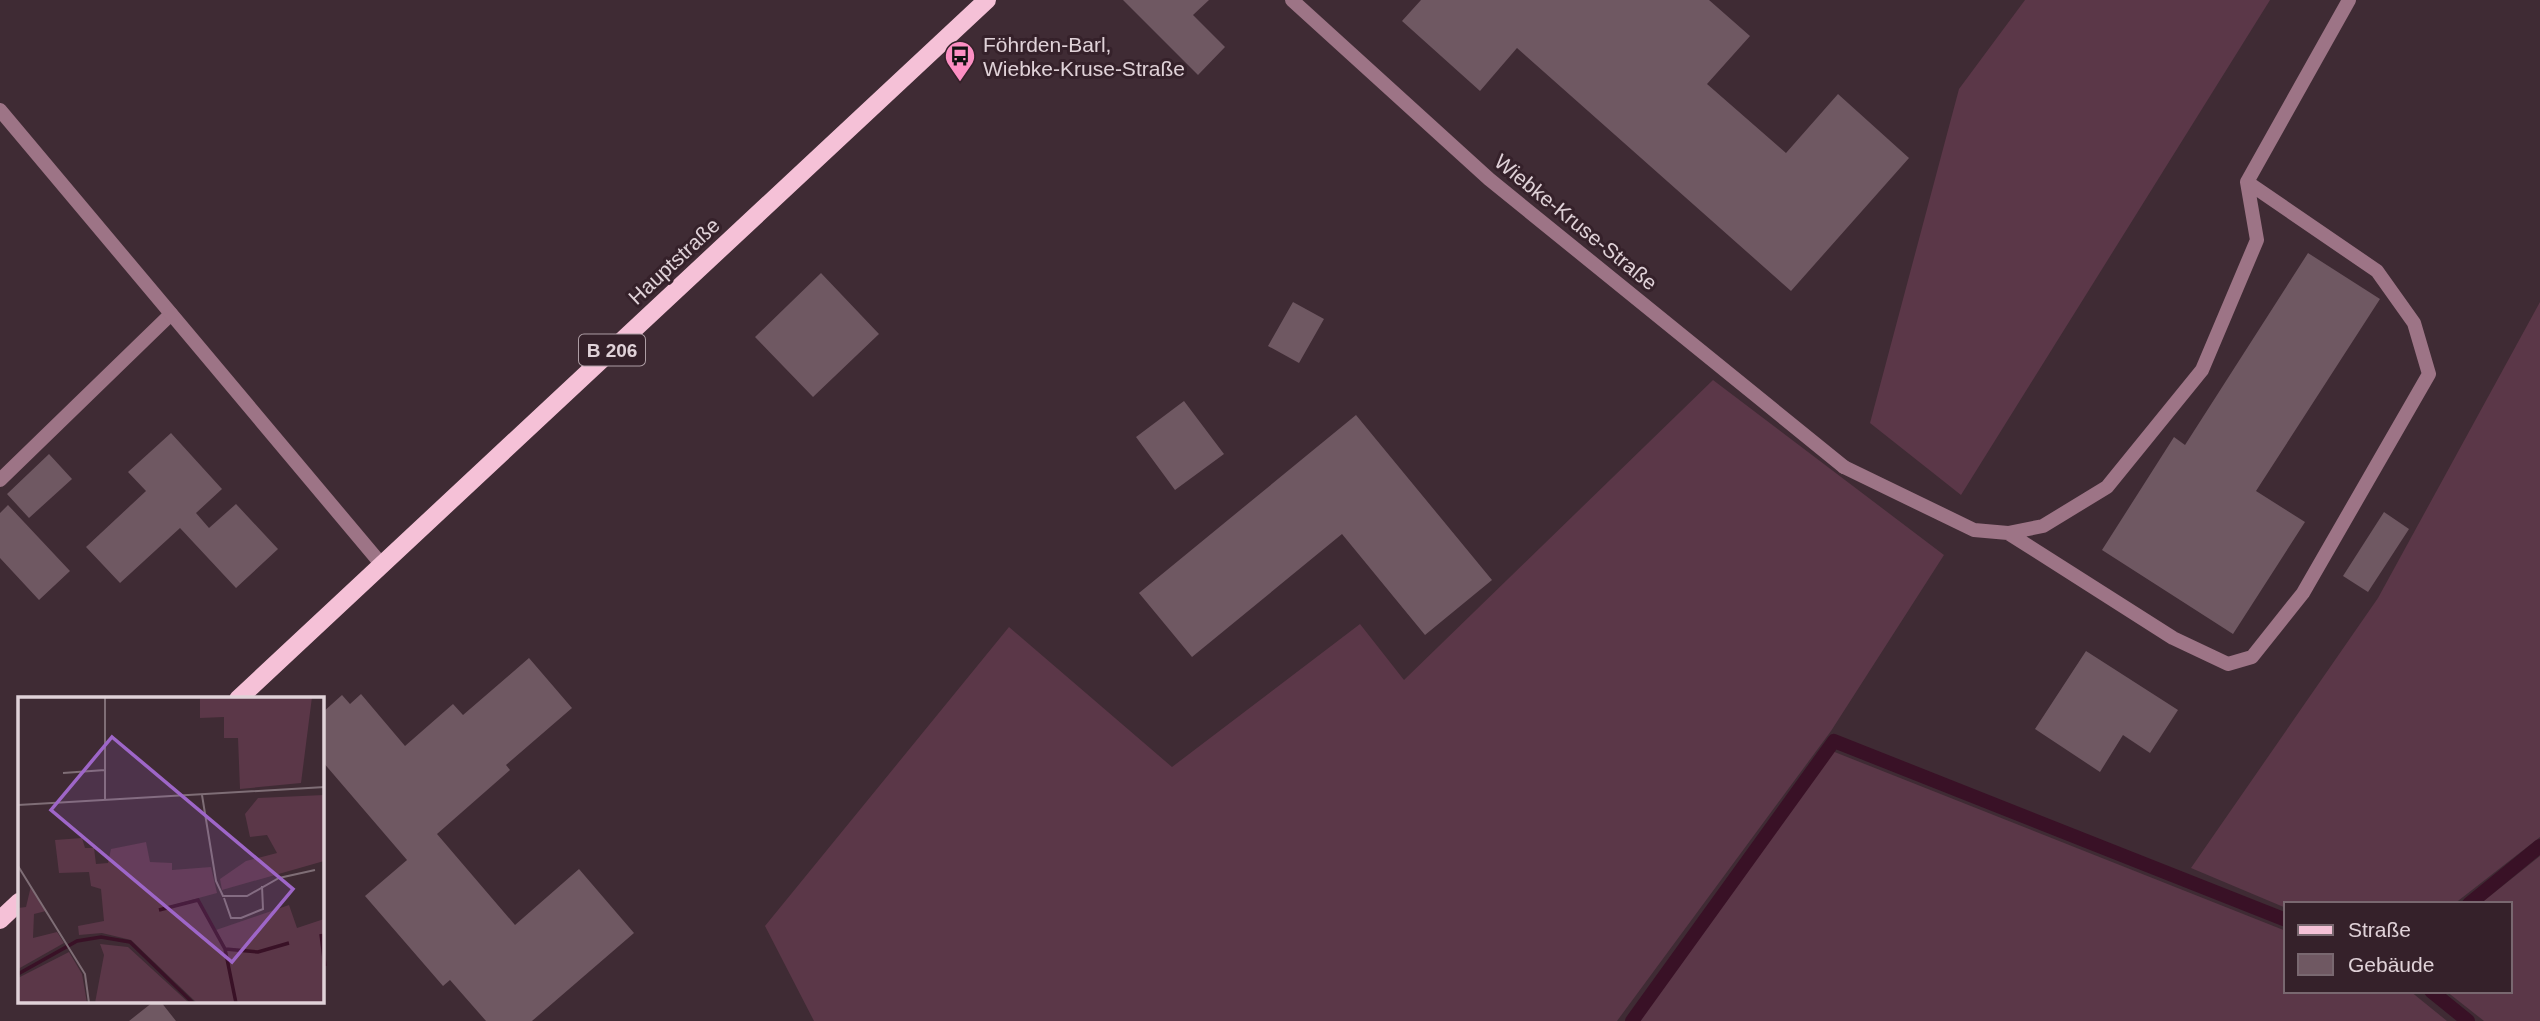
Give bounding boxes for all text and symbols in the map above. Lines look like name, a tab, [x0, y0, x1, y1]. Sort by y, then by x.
place label: Föhrden-Barl, Wiebke-Kruse-Straße	[983, 33, 1185, 80]
bus stop icon: Föhrden-Barl, Wiebke-Kruse-Straße	[943, 39, 977, 83]
street label: Wiebke-Kruse-Straße	[1490, 150, 1662, 294]
street label: Hauptstraße	[624, 213, 724, 309]
road number: B 206	[579, 334, 645, 366]
inset map	[18, 697, 324, 1004]
legend	[2284, 902, 2512, 993]
text: Straße	[2348, 918, 2411, 941]
text: Gebäude	[2348, 953, 2434, 976]

